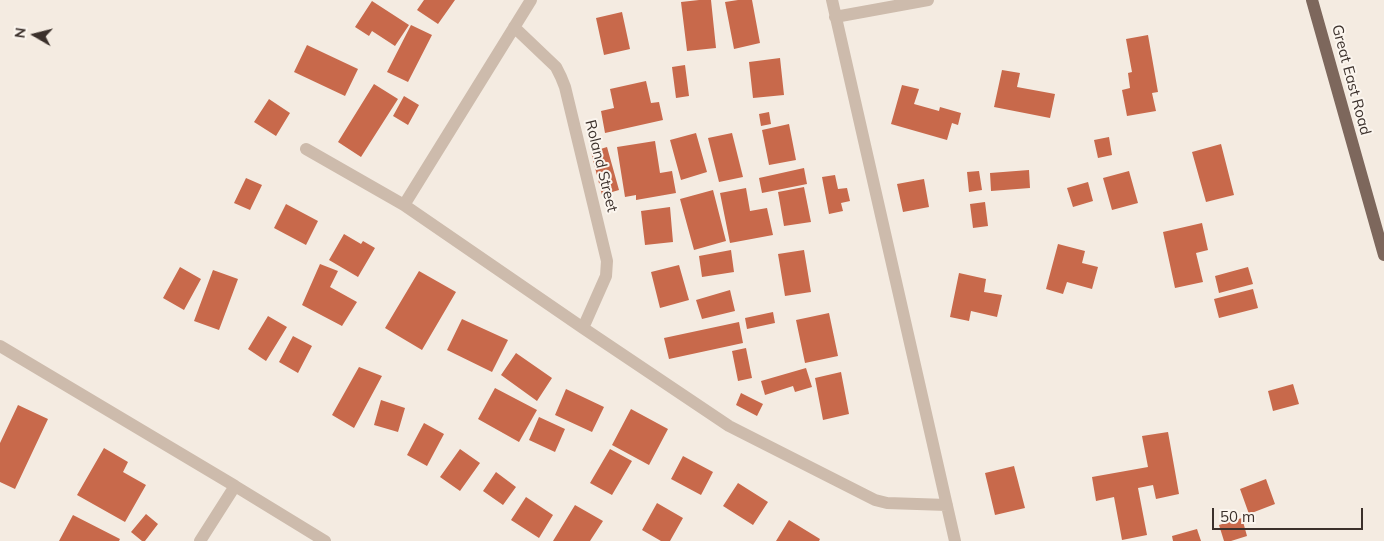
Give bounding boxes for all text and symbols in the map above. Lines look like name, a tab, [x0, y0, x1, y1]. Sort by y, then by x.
north arrow	[10, 10, 60, 60]
street label: Great East Road	[1328, 23, 1374, 137]
text: N	[10, 26, 30, 39]
street label: Roland Street	[581, 118, 621, 214]
scale bar	[1214, 498, 1365, 530]
text: 50 m	[1220, 507, 1255, 526]

